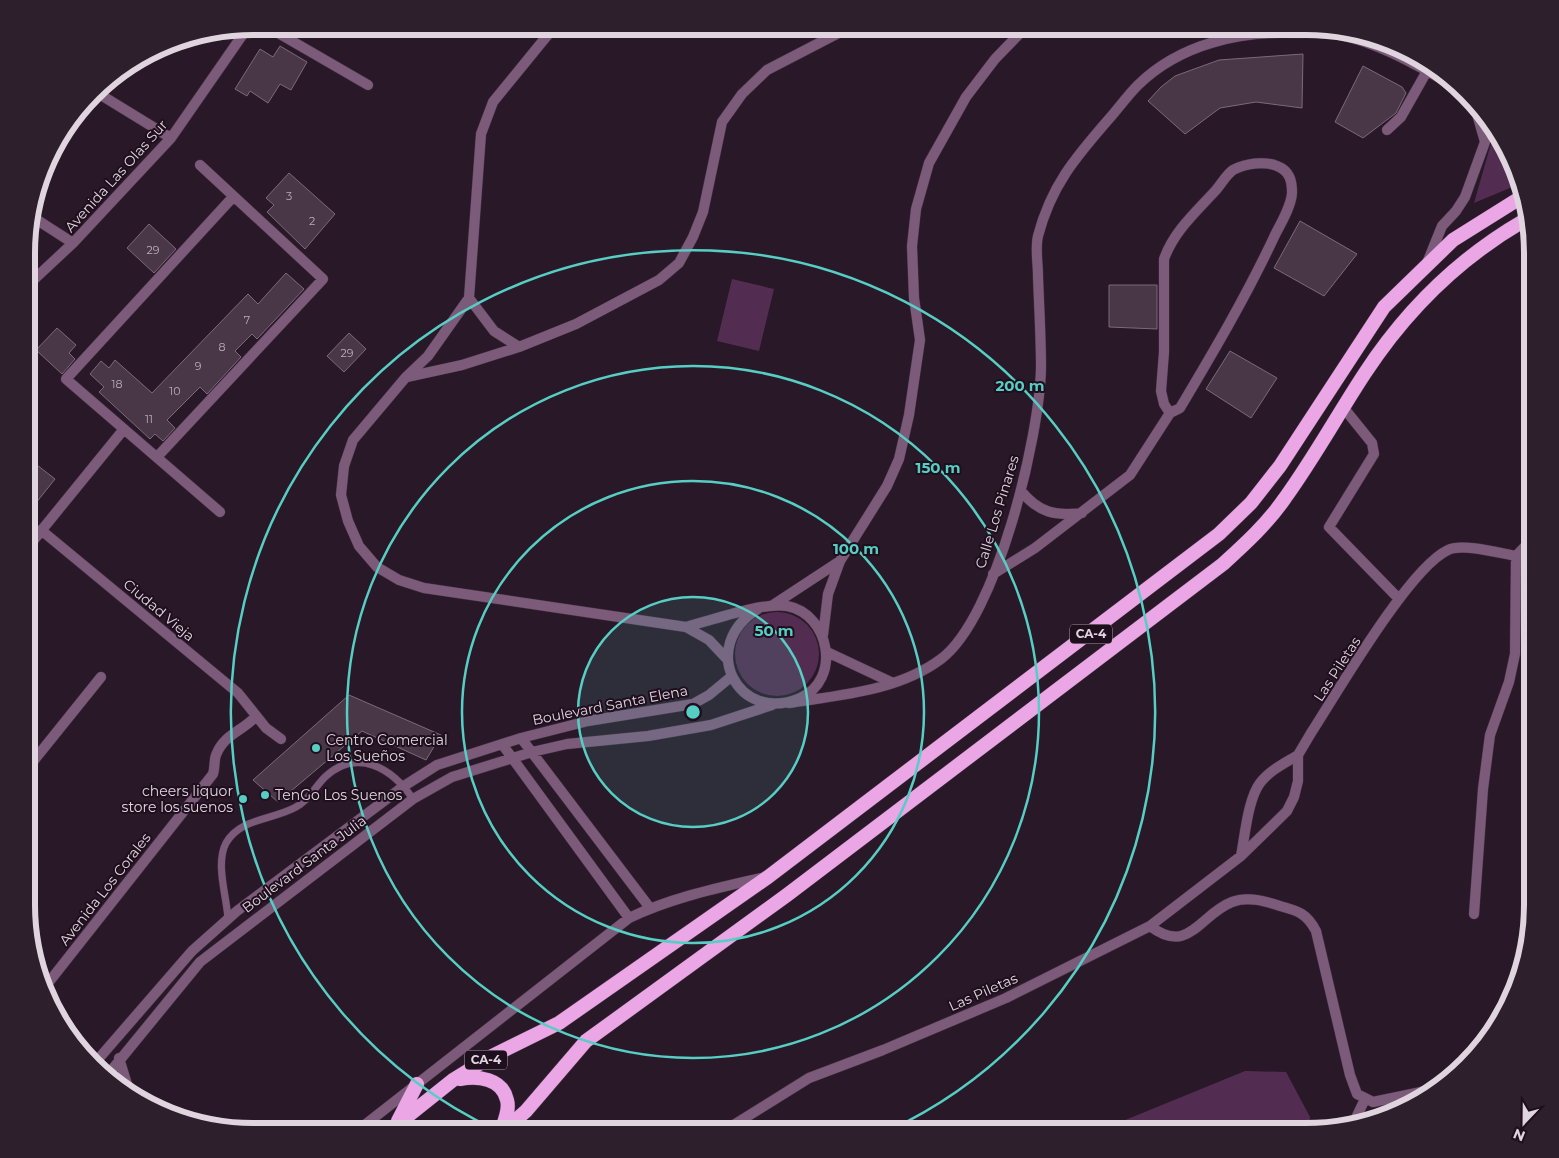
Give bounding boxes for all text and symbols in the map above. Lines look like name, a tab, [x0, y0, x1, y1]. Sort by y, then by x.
street label: Avenida Las Olas Sur	[61, 116, 171, 236]
house number: 3	[286, 189, 292, 203]
house number: 2	[309, 214, 315, 228]
house number: 29	[147, 243, 160, 257]
house number: 7	[244, 313, 250, 327]
house number: 8	[218, 340, 226, 354]
house number: 29	[341, 346, 354, 360]
house number: 9	[195, 359, 202, 373]
text: 200 m	[995, 376, 1045, 395]
house number: 18	[112, 377, 123, 391]
house number: 10	[169, 384, 181, 398]
house number: 11	[145, 412, 153, 426]
street label: Calle Los Pinares	[971, 453, 1023, 571]
text: 150 m	[916, 458, 960, 477]
text: 100 m	[833, 539, 879, 558]
street label: Ciudad Vieja	[120, 575, 198, 645]
text: 50 m	[754, 621, 794, 640]
road number: CA-4	[1070, 624, 1112, 644]
street label: Las Piletas	[1309, 633, 1365, 705]
street label: Boulevard Santa Elena	[531, 681, 689, 729]
centre of rings	[684, 703, 702, 721]
place label: Centro Comercial Los Sueños	[326, 731, 448, 765]
marker: Centro Comercial Los Sueños	[310, 742, 322, 754]
place label: cheers liquor store los suenos	[122, 782, 233, 816]
place label: TenGo Los Suenos	[275, 786, 403, 804]
marker: TenGo Los Suenos	[259, 789, 271, 801]
marker: cheers liquor store los suenos	[237, 793, 249, 805]
street label: Boulevard Santa Julia	[238, 811, 370, 917]
street label: Avenida Los Corales	[55, 829, 155, 949]
street label: Las Piletas	[946, 969, 1020, 1015]
road number: CA-4	[465, 1050, 507, 1070]
north arrow	[1499, 1098, 1549, 1148]
text: N	[1511, 1125, 1528, 1146]

